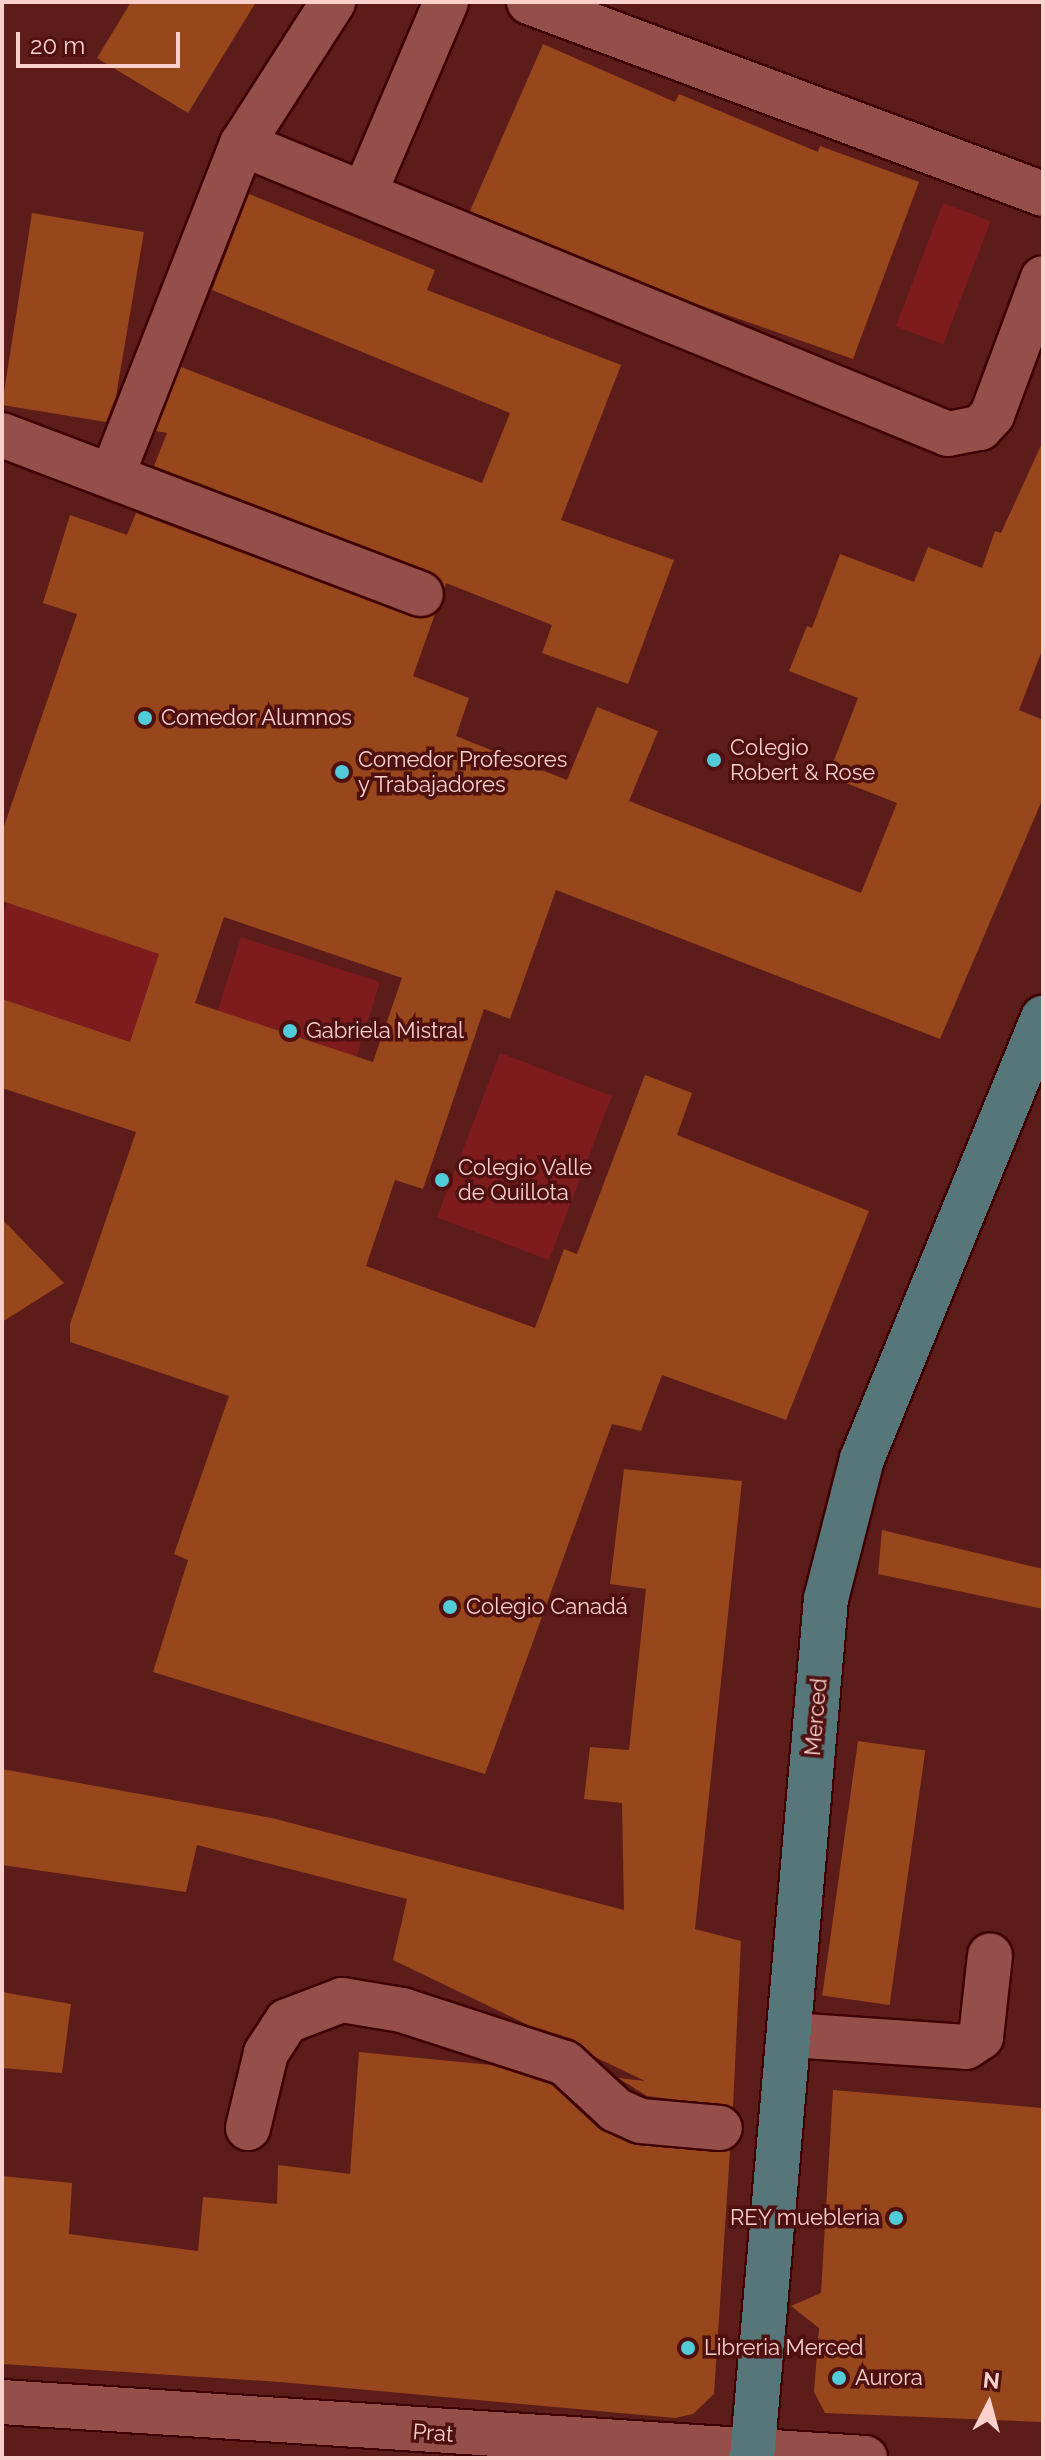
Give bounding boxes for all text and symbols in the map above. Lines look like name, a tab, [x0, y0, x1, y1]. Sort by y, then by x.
scale bar	[20, 16, 184, 66]
text: 20 m	[30, 31, 85, 60]
place label: Comedor Alumnos	[161, 705, 353, 731]
marker: Comedor Alumnos	[136, 709, 154, 727]
place label: Colegio Robert & Rose	[730, 734, 875, 786]
place label: Comedor Profesores y Trabajadores	[358, 746, 568, 798]
marker: Colegio Robert & Rose	[705, 751, 723, 769]
marker: Comedor Profesores y Trabajadores	[333, 763, 351, 781]
place label: Gabriela Mistral	[306, 1018, 464, 1044]
marker: Gabriela Mistral	[281, 1022, 299, 1040]
place label: Colegio Valle de Quillota	[458, 1154, 593, 1206]
marker: Colegio Valle de Quillota	[433, 1171, 451, 1189]
place label: Colegio Canadá	[466, 1594, 628, 1620]
marker: Colegio Canadá	[441, 1598, 459, 1616]
street label: Merced	[799, 1677, 833, 1757]
place label: REY muebleria	[729, 2205, 880, 2231]
marker: REY muebleria	[887, 2209, 905, 2227]
place label: Libreria Merced	[704, 2335, 864, 2361]
marker: Libreria Merced	[679, 2339, 697, 2357]
north arrow	[949, 2364, 1029, 2444]
place label: Aurora	[855, 2365, 923, 2391]
text: N	[982, 2366, 1001, 2394]
marker: Aurora	[830, 2369, 848, 2387]
street label: Prat	[412, 2418, 454, 2448]

